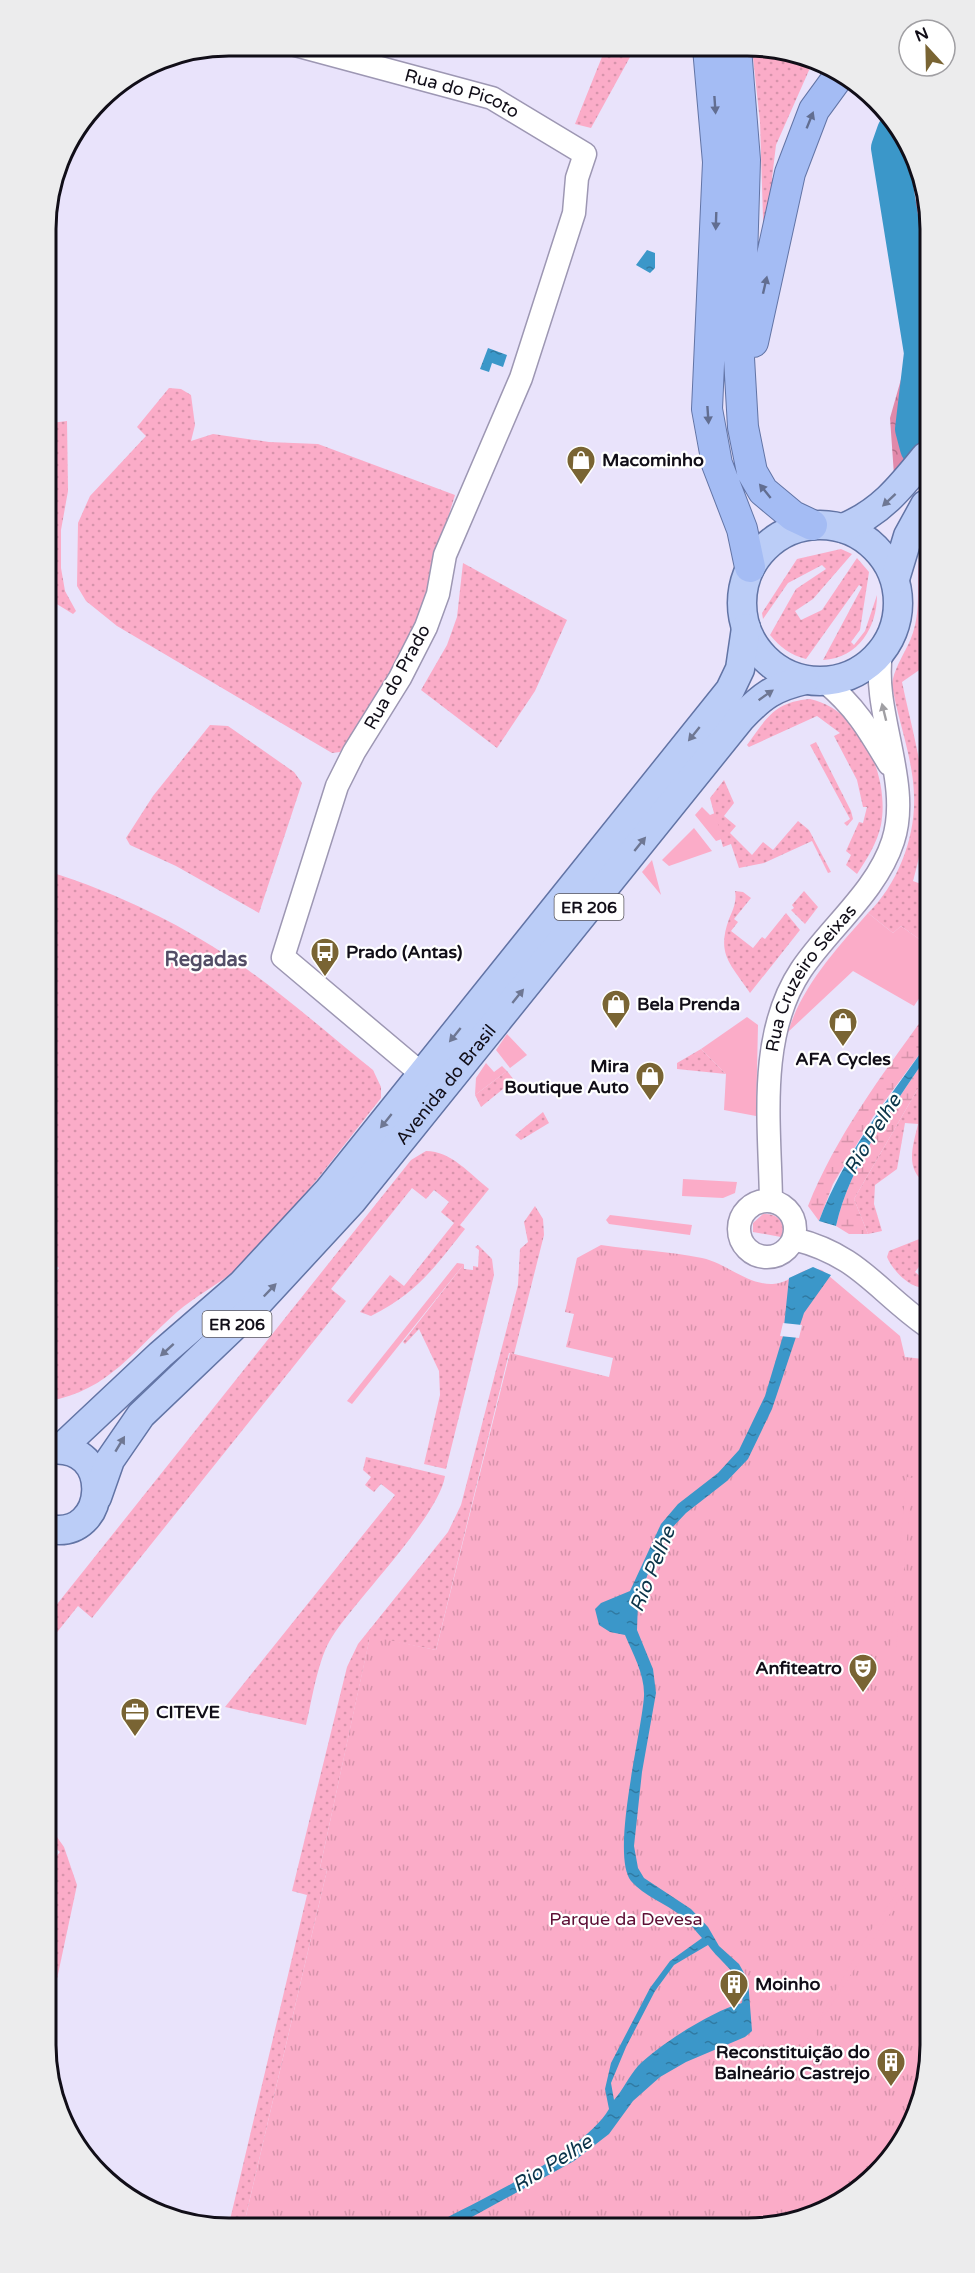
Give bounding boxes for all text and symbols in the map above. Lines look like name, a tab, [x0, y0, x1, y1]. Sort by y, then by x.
north arrow	[897, 18, 957, 78]
text: N	[912, 23, 931, 47]
street label: Rua do Picoto	[402, 64, 523, 123]
one-way arrow	[710, 96, 719, 115]
one-way arrow	[806, 111, 815, 129]
one-way arrow	[711, 211, 721, 230]
one-way arrow	[761, 275, 770, 294]
one-way arrow	[703, 406, 713, 425]
shop icon: Macominho	[565, 444, 597, 486]
place label: Macominho	[602, 449, 704, 471]
one-way arrow	[759, 483, 772, 499]
one-way arrow	[883, 492, 897, 506]
street label: Rua do Prado	[359, 621, 435, 733]
one-way arrow	[757, 689, 773, 701]
one-way arrow	[878, 703, 888, 721]
one-way arrow	[689, 727, 701, 742]
one-way arrow	[633, 836, 645, 851]
road number: ER 206	[554, 894, 624, 920]
street label: Rua Cruzeiro Seixas	[761, 900, 861, 1053]
bus stop icon: Prado (Antas)	[309, 936, 341, 978]
place label: Prado (Antas)	[346, 941, 463, 963]
district label: Regadas	[165, 948, 248, 972]
one-way arrow	[511, 988, 524, 1004]
shop icon: Bela Prenda	[600, 988, 632, 1030]
place label: Bela Prenda	[637, 993, 740, 1015]
shop icon: AFA Cycles	[827, 1006, 859, 1048]
street label: Avenida do Brasil	[391, 1020, 501, 1149]
one-way arrow	[449, 1027, 462, 1042]
place label: AFA Cycles	[795, 1048, 891, 1070]
place label: Mira Boutique Auto	[504, 1055, 629, 1098]
shop icon: Mira Boutique Auto	[634, 1060, 666, 1102]
water label: Rio Pelhe	[839, 1089, 908, 1179]
one-way arrow	[380, 1113, 393, 1129]
one-way arrow	[263, 1283, 277, 1297]
road number: ER 206	[202, 1311, 272, 1337]
one-way arrow	[159, 1343, 174, 1357]
one-way arrow	[114, 1436, 125, 1452]
water label: Rio Pelhe	[625, 1522, 681, 1615]
theatre icon: Anfiteatro	[847, 1652, 879, 1694]
place label: Anfiteatro	[755, 1657, 842, 1679]
office icon: CITEVE	[119, 1696, 151, 1738]
place label: CITEVE	[156, 1701, 220, 1723]
park label: Parque da Devesa	[549, 1908, 703, 1930]
building icon: Moinho	[718, 1968, 750, 2010]
place label: Moinho	[755, 1973, 820, 1995]
place label: Reconstituição do Balneário Castrejo	[714, 2041, 870, 2084]
building icon: Reconstituição do Balneário Castrejo	[875, 2046, 907, 2088]
water label: Rio Pelhe	[508, 2129, 598, 2198]

